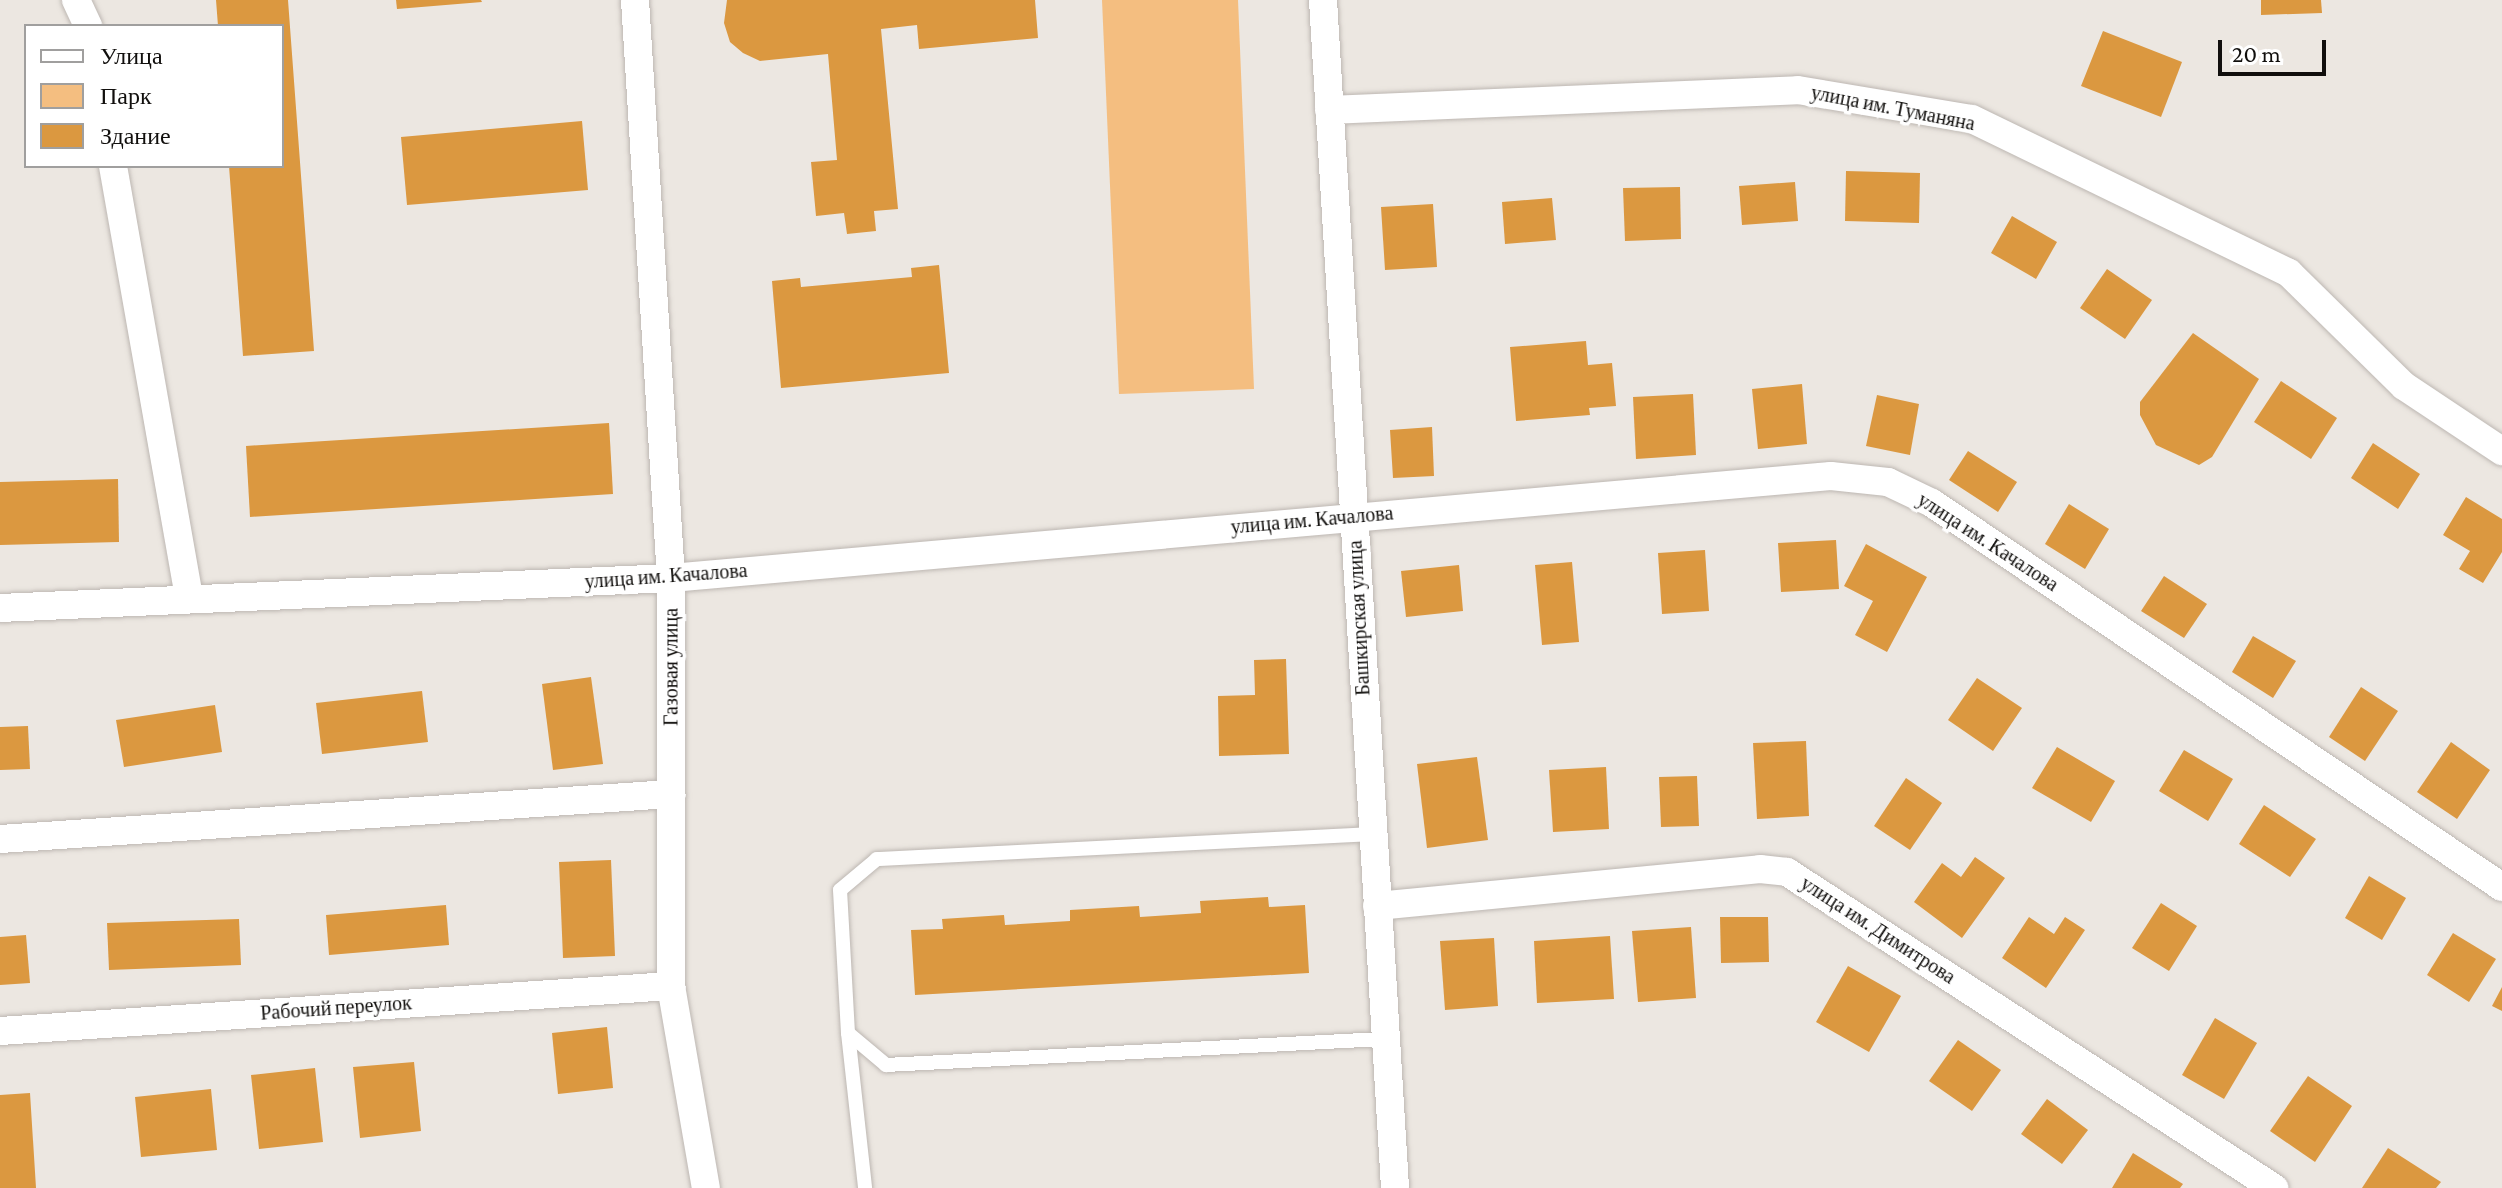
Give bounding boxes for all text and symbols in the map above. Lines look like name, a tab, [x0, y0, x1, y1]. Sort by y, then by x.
legend	[24, 24, 284, 168]
scale bar	[2222, 24, 2330, 74]
text: 20 m	[2232, 40, 2281, 67]
text: Улица	[100, 42, 163, 69]
street label: улица им. Туманяна	[1809, 80, 1977, 136]
text: Парк	[100, 82, 152, 109]
text: Здание	[100, 122, 171, 149]
street label: улица им. Качалова	[1913, 488, 2063, 596]
street label: улица им. Качалова	[1230, 501, 1394, 539]
street label: Башкирская улица	[1343, 540, 1375, 696]
street label: улица им. Качалова	[584, 558, 748, 594]
street label: Газовая улица	[659, 608, 683, 726]
street label: улица им. Димитрова	[1796, 871, 1960, 989]
street label: Рабочий переулок	[260, 991, 412, 1025]

